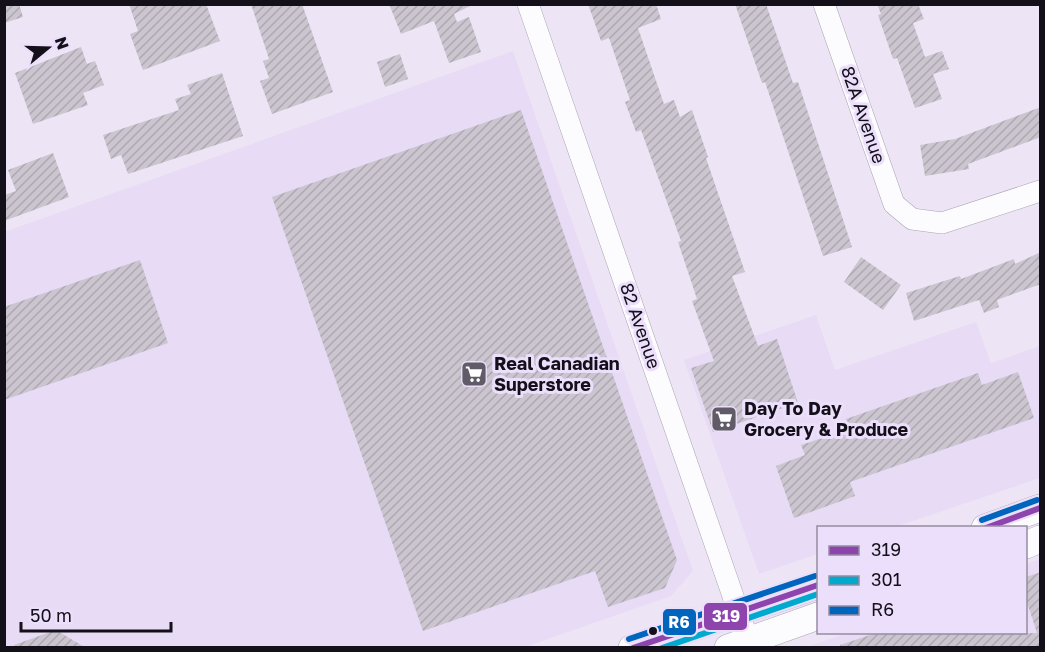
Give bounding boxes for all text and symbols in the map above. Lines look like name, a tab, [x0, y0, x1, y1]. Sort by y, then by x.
north arrow	[18, 18, 78, 78]
text: N	[51, 34, 74, 52]
street label: 82A Avenue	[837, 63, 891, 166]
street label: 82 Avenue	[616, 280, 666, 372]
place label: Real Canadian Superstore	[494, 352, 620, 395]
supermarket icon: Real Canadian Superstore	[459, 359, 489, 389]
place label: Day To Day Grocery & Produce	[744, 397, 909, 440]
supermarket icon: Day To Day Grocery & Produce	[709, 404, 739, 434]
legend	[817, 526, 1027, 634]
text: 319	[871, 538, 901, 560]
text: 301	[871, 568, 902, 590]
scale bar	[21, 595, 171, 633]
text: R6	[871, 598, 894, 620]
line badge: 319	[703, 602, 748, 631]
text: 50 m	[30, 604, 72, 626]
text: 319	[712, 606, 740, 626]
line badge: R6	[662, 608, 697, 636]
text: R6	[668, 612, 690, 632]
unlabelled marker	[647, 625, 659, 637]

